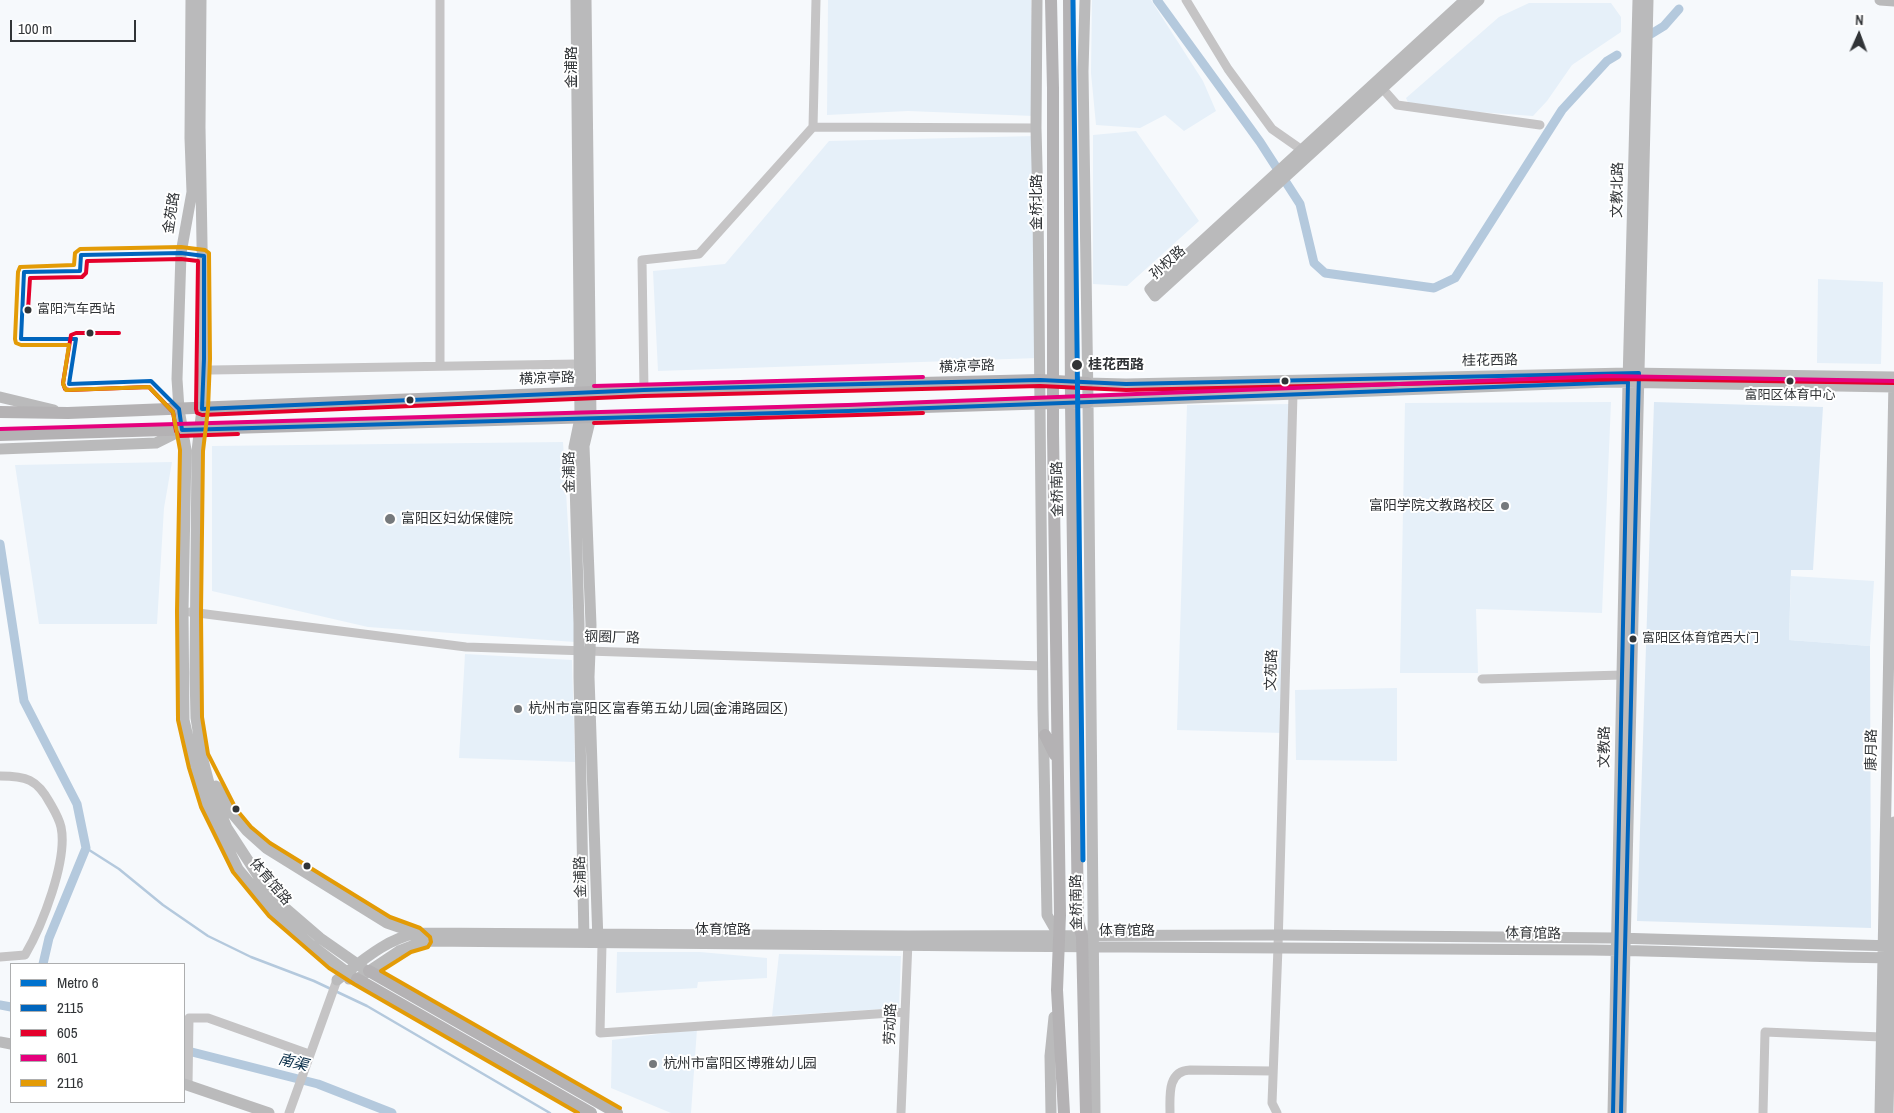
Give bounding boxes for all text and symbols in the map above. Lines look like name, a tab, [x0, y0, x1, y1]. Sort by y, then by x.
scale bar	[12, 10, 139, 42]
north arrow	[1834, 10, 1884, 60]
text: N	[1855, 11, 1864, 29]
text: 100 m	[18, 18, 52, 39]
street label: 金浦路	[564, 46, 580, 88]
street label: 文教北路	[1609, 162, 1627, 218]
street label: 金桥北路	[1029, 174, 1045, 230]
street label: 金苑路	[160, 191, 184, 235]
street label: 孙权路	[1147, 243, 1189, 283]
place label: 富阳汽车西站	[37, 302, 115, 318]
marker: 富阳汽车西站	[23, 305, 33, 315]
unlabelled marker	[85, 328, 95, 338]
street label: 桂花西路	[1462, 352, 1518, 370]
place label: 桂花西路	[1088, 357, 1144, 373]
street label: 横凉亭路	[939, 358, 995, 376]
marker: 桂花西路	[1070, 358, 1084, 372]
street label: 横凉亭路	[519, 370, 575, 388]
unlabelled marker	[1280, 376, 1290, 386]
marker: 富阳区体育中心	[1785, 376, 1795, 386]
place label: 富阳区体育中心	[1745, 388, 1835, 404]
unlabelled marker	[405, 395, 415, 405]
street label: 金浦路	[561, 451, 579, 493]
street label: 金桥南路	[1049, 461, 1067, 517]
place label: 富阳学院文教路校区	[1369, 498, 1495, 514]
marker: 富阳学院文教路校区	[1499, 500, 1511, 512]
place label: 富阳区妇幼保健院	[401, 511, 513, 527]
marker: 富阳区妇幼保健院	[383, 512, 397, 526]
street label: 钢圈厂路	[584, 629, 640, 647]
place label: 富阳区体育馆西大门	[1642, 631, 1759, 647]
marker: 富阳区体育馆西大门	[1628, 634, 1638, 644]
street label: 文苑路	[1263, 649, 1281, 691]
place label: 杭州市富阳区富春第五幼儿园(金浦路园区)	[528, 701, 788, 717]
marker: 杭州市富阳区富春第五幼儿园(金浦路园区)	[512, 703, 524, 715]
street label: 文教路	[1596, 726, 1614, 768]
street label: 康月路	[1863, 729, 1881, 771]
unlabelled marker	[231, 804, 241, 814]
street label: 体育馆路	[246, 855, 294, 909]
street label: 金浦路	[572, 856, 590, 898]
unlabelled marker	[302, 861, 312, 871]
street label: 金桥南路	[1068, 874, 1086, 930]
street label: 体育馆路	[695, 922, 751, 938]
street label: 体育馆路	[1099, 923, 1155, 939]
street label: 体育馆路	[1505, 925, 1561, 943]
legend	[10, 963, 185, 1103]
text: Metro 6	[57, 972, 99, 993]
text: 2115	[57, 997, 83, 1018]
street label: 劳动路	[882, 1003, 900, 1045]
text: 605	[57, 1022, 78, 1043]
text: 601	[57, 1047, 78, 1068]
water label: 南渠	[276, 1051, 310, 1075]
place label: 杭州市富阳区博雅幼儿园	[663, 1056, 817, 1072]
marker: 杭州市富阳区博雅幼儿园	[647, 1058, 659, 1070]
text: 2116	[57, 1072, 83, 1093]

